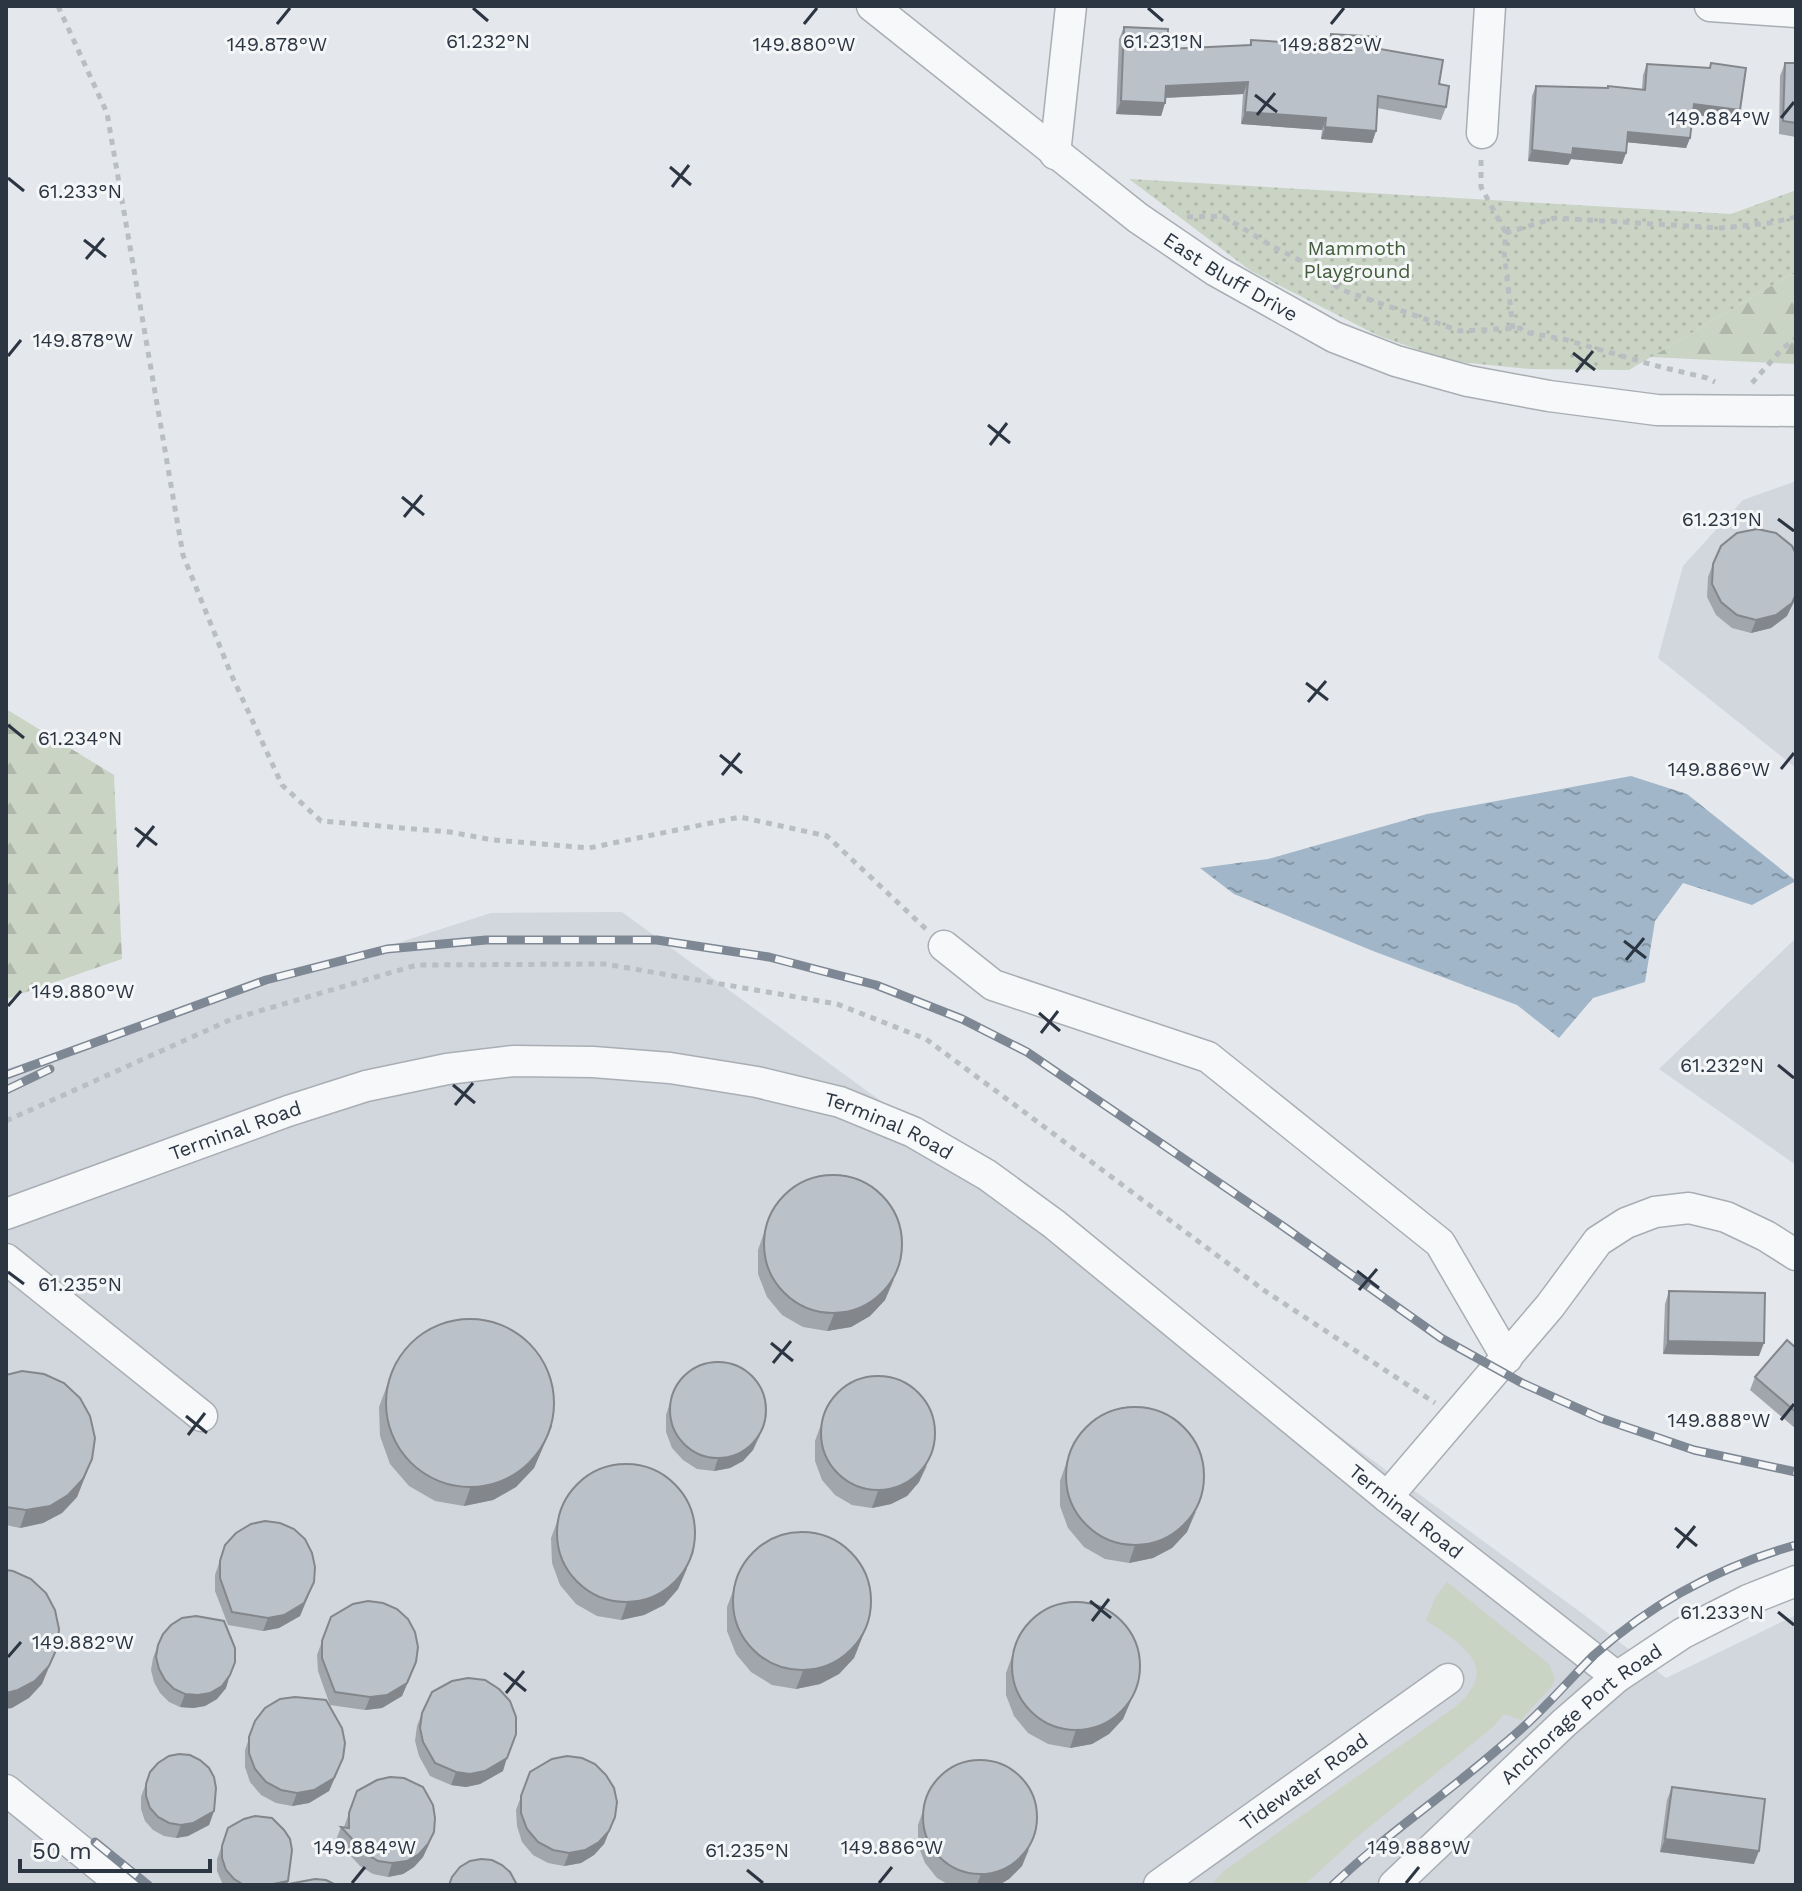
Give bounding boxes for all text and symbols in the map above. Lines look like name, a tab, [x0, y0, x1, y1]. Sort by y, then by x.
text: 61.232°N	[446, 29, 530, 53]
text: 61.231°N	[1123, 29, 1203, 53]
text: 149.878°W	[227, 32, 327, 56]
text: 149.880°W	[753, 32, 855, 56]
text: 149.882°W	[1280, 32, 1382, 56]
text: 149.884°W	[1668, 106, 1770, 130]
text: 61.233°N	[38, 179, 122, 203]
street label: East Bluff Drive	[1159, 227, 1302, 326]
park label: Mammoth Playground	[1303, 236, 1411, 283]
text: 149.878°W	[33, 328, 133, 352]
text: 61.231°N	[1682, 507, 1762, 531]
text: 61.234°N	[38, 726, 122, 750]
text: 149.886°W	[1668, 757, 1770, 781]
text: 149.880°W	[32, 979, 134, 1003]
text: 61.232°N	[1680, 1053, 1764, 1077]
street label: Terminal Road	[822, 1087, 957, 1165]
street label: Terminal Road	[166, 1096, 304, 1165]
text: 61.235°N	[38, 1272, 122, 1296]
text: 149.888°W	[1668, 1408, 1770, 1432]
street label: Terminal Road	[1344, 1459, 1468, 1564]
text: 61.233°N	[1680, 1600, 1764, 1624]
text: 149.882°W	[32, 1630, 134, 1654]
street label: Anchorage Port Road	[1495, 1638, 1667, 1789]
street label: Tidewater Road	[1235, 1728, 1373, 1835]
scale bar	[20, 1823, 210, 1873]
text: 149.884°W	[314, 1835, 416, 1859]
text: 149.886°W	[841, 1835, 943, 1859]
text: 149.888°W	[1368, 1835, 1470, 1859]
text: 50 m	[32, 1837, 92, 1865]
text: 61.235°N	[705, 1838, 789, 1862]

